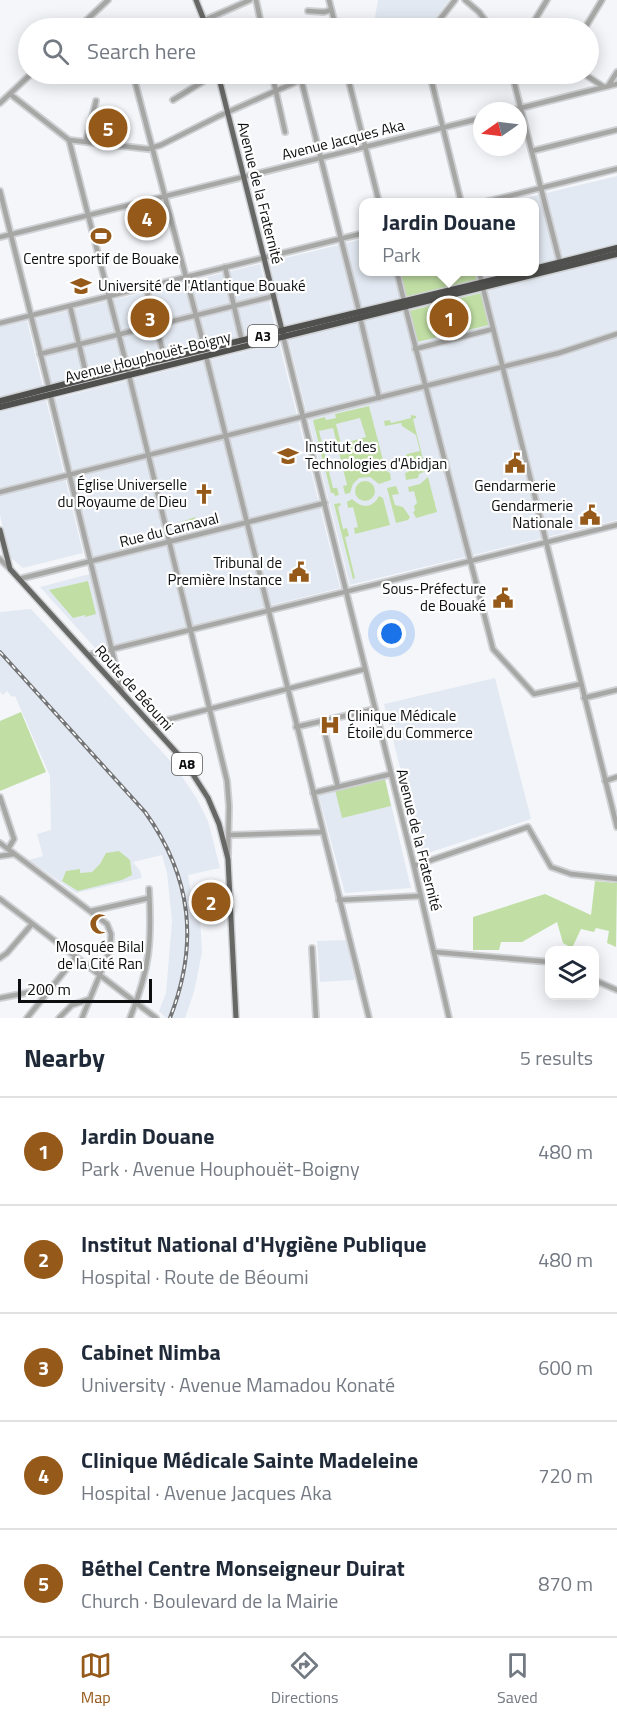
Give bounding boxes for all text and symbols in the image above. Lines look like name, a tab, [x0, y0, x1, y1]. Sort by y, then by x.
search box	[18, 18, 599, 84]
text: Search here	[87, 34, 196, 68]
icon: search	[39, 35, 72, 68]
north arrow	[473, 102, 527, 156]
pin: 5	[88, 106, 128, 150]
street label: Avenue Jacques Aka	[279, 113, 407, 166]
street label: Avenue de la Fraternité	[232, 119, 289, 266]
pin: 4	[128, 196, 166, 240]
popup	[359, 198, 539, 276]
text: Jardin Douane	[382, 205, 516, 239]
sports icon: Centre sportif de Bouake	[89, 224, 113, 248]
text: Park	[382, 239, 421, 270]
place label: Centre sportif de Bouake	[23, 247, 179, 270]
school or university icon: Université de l'Atlantique Bouaké	[69, 274, 93, 298]
place label: Université de l'Atlantique Bouaké	[98, 274, 305, 297]
pin: 3	[130, 296, 170, 340]
pin: 1	[430, 296, 468, 340]
street label: Avenue Houphouët-Boigny	[62, 325, 233, 388]
road number: A3	[248, 325, 278, 347]
place label: Institut des Technologies d'Abidjan	[305, 435, 447, 475]
school or university icon: Institut des Technologies d'Abidjan	[276, 444, 300, 468]
public building icon: Gendarmerie	[503, 451, 527, 475]
place label: Église Universelle du Royaume de Dieu	[58, 473, 187, 513]
place label: Gendarmerie	[474, 474, 556, 497]
church icon: Église Universelle du Royaume de Dieu	[192, 482, 216, 506]
place label: Gendarmerie Nationale	[491, 494, 573, 534]
public building icon: Gendarmerie Nationale	[578, 503, 602, 527]
street label: Rue du Carnaval	[117, 506, 221, 553]
place label: Tribunal de Première Instance	[168, 551, 282, 591]
public building icon: Tribunal de Première Instance	[287, 560, 311, 584]
place label: Sous-Préfecture de Bouaké	[382, 577, 486, 617]
public building icon: Sous-Préfecture de Bouaké	[491, 586, 515, 610]
your location	[377, 619, 406, 648]
street label: Route de Béoumi	[90, 640, 179, 736]
place label: Clinique Médicale Étoile du Commerce	[347, 704, 473, 744]
hospital icon: Clinique Médicale Étoile du Commerce	[318, 713, 342, 737]
road number: A8	[172, 753, 202, 775]
street label: Avenue de la Fraternité	[391, 766, 448, 913]
pin: 2	[192, 880, 230, 924]
mosque icon: Mosquée Bilal de la Cité Ran	[88, 912, 112, 936]
place label: Mosquée Bilal de la Cité Ran	[56, 935, 144, 975]
map controls	[545, 946, 599, 1000]
button: layers	[545, 946, 599, 1000]
scale bar	[18, 976, 152, 1004]
text: 200 m	[27, 977, 71, 1001]
text: Nearby	[24, 1038, 105, 1077]
text: 5 results	[520, 1042, 593, 1073]
text: Jardin Douane	[81, 1119, 214, 1153]
text: 1	[38, 1136, 49, 1167]
text: 480 m	[538, 1136, 593, 1167]
text: Park · Avenue Houphouët-Boigny	[81, 1153, 360, 1184]
text: Institut National d'Hygiène Publique	[81, 1227, 427, 1261]
text: 2	[38, 1244, 49, 1275]
text: 480 m	[538, 1244, 593, 1275]
text: Hospital · Route de Béoumi	[81, 1261, 309, 1292]
text: Cabinet Nimba	[81, 1335, 221, 1369]
text: 3	[38, 1352, 49, 1383]
text: 600 m	[538, 1352, 593, 1383]
text: University · Avenue Mamadou Konaté	[81, 1369, 395, 1400]
text: Clinique Médicale Sainte Madeleine	[81, 1443, 418, 1477]
text: 4	[38, 1460, 49, 1491]
text: 720 m	[538, 1460, 593, 1491]
text: Hospital · Avenue Jacques Aka	[81, 1477, 332, 1508]
text: Béthel Centre Monseigneur Duirat	[81, 1551, 405, 1585]
text: 5	[38, 1568, 49, 1599]
text: 870 m	[538, 1568, 593, 1599]
text: Church · Boulevard de la Mairie	[81, 1585, 338, 1616]
tab: Map	[79, 1649, 112, 1709]
tab: Directions	[271, 1649, 339, 1709]
tab: Saved	[497, 1649, 538, 1709]

